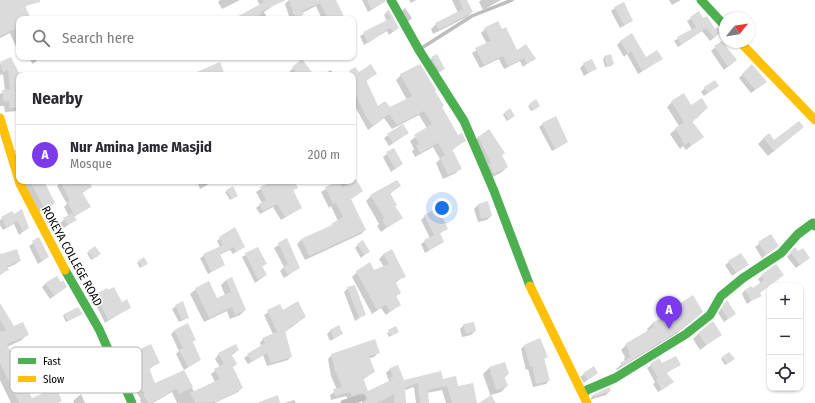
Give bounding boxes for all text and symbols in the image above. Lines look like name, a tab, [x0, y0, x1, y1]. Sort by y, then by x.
north arrow	[719, 12, 755, 48]
search box	[16, 16, 356, 60]
icon: search	[30, 27, 52, 49]
text: Search here	[62, 29, 134, 47]
text: Nearby	[32, 88, 83, 109]
text: Nur Amina Jame Masjid	[70, 138, 212, 156]
text: A	[41, 147, 49, 162]
text: 200 m	[308, 147, 340, 162]
text: Mosque	[70, 156, 112, 171]
your location	[432, 198, 452, 218]
street label: ROKEYA COLLEGE ROAD	[39, 203, 105, 309]
map controls	[767, 283, 803, 391]
button: +	[767, 283, 803, 319]
pin: A	[656, 296, 682, 329]
button: −	[767, 319, 803, 355]
legend	[10, 347, 142, 393]
text: Fast	[43, 355, 61, 368]
button: locate	[767, 355, 803, 391]
text: Slow	[43, 373, 64, 386]

